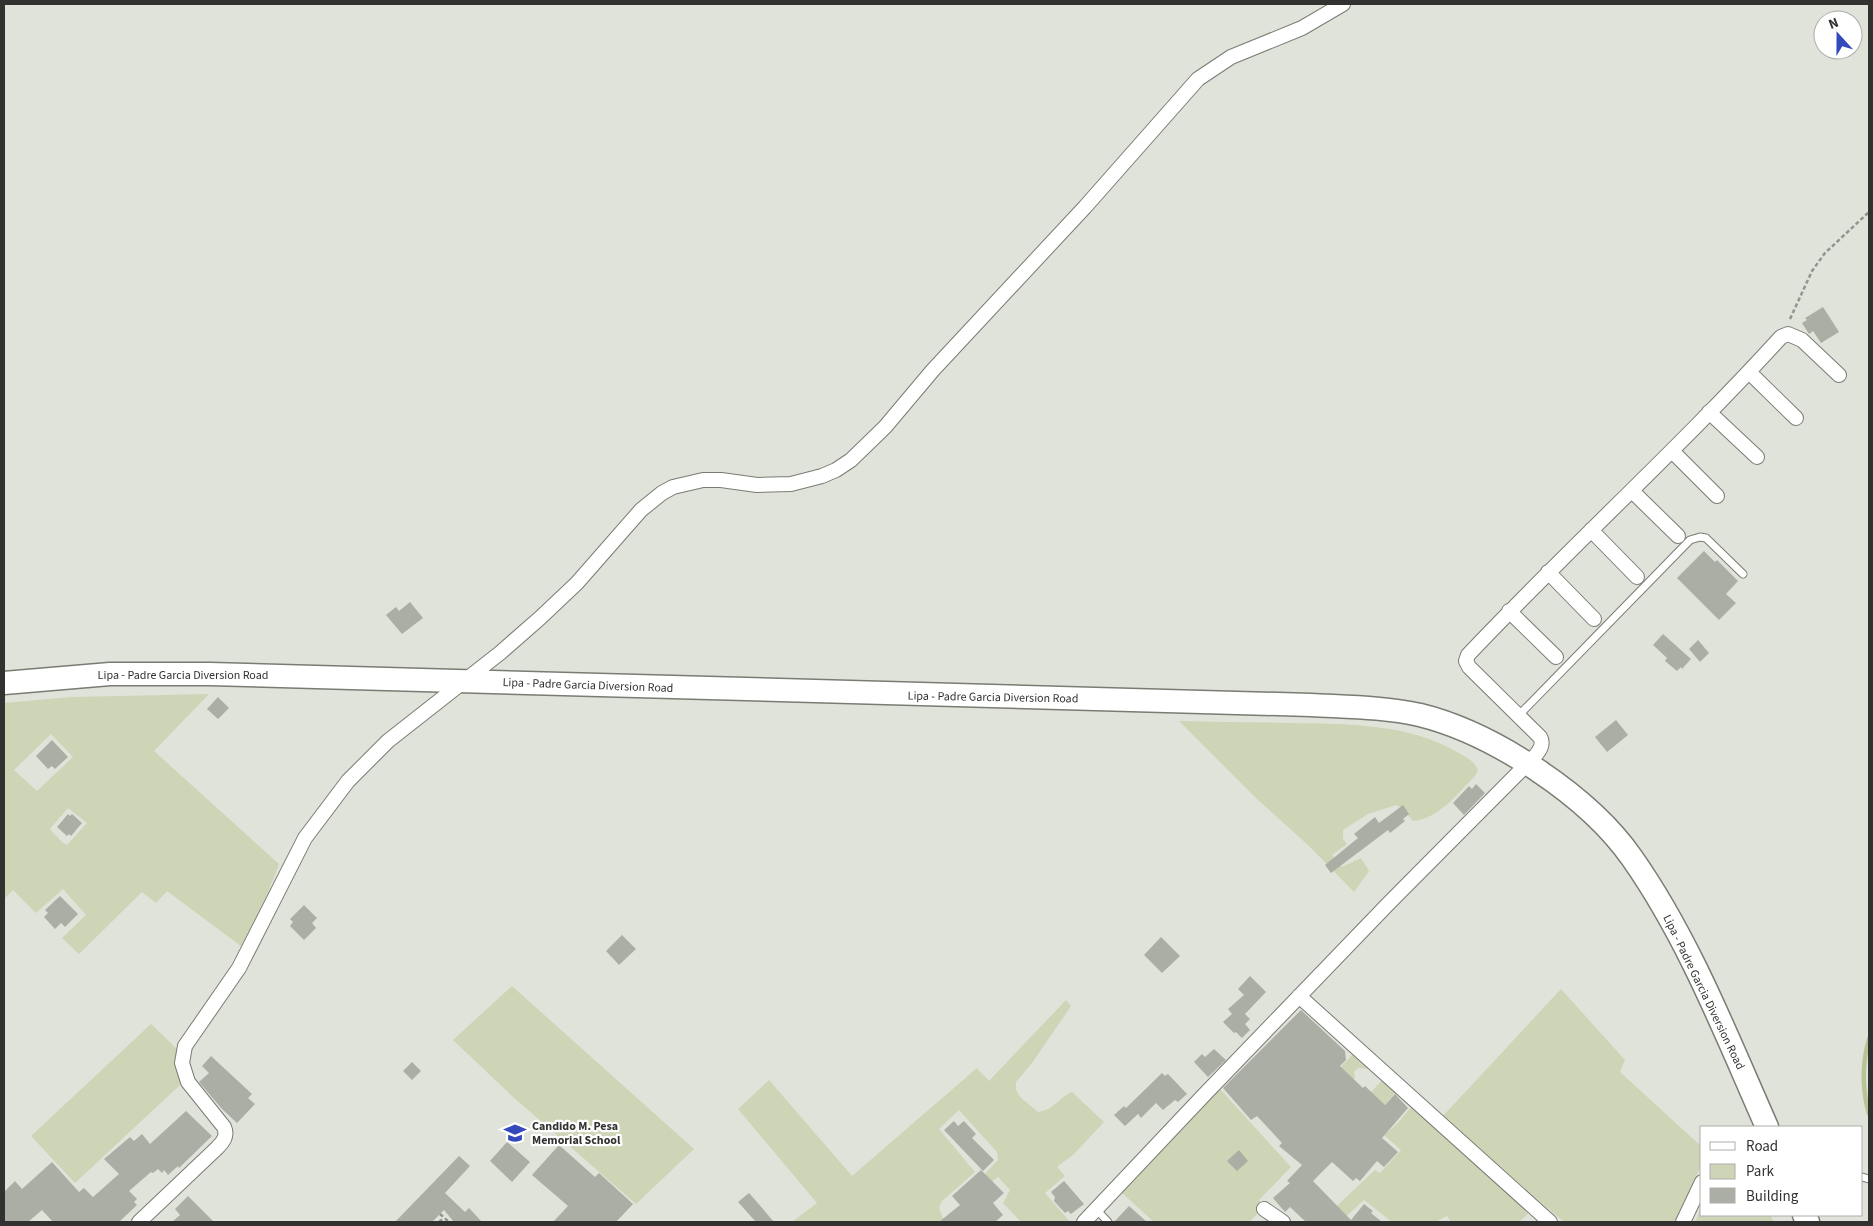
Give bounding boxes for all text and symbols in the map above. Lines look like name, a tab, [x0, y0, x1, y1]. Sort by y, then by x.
north arrow	[1813, 10, 1863, 60]
text: N	[1826, 13, 1842, 35]
street label: Lipa - Padre Garcia Diversion Road	[98, 667, 268, 684]
street label: Lipa - Padre Garcia Diversion Road	[502, 674, 674, 697]
street label: Lipa - Padre Garcia Diversion Road	[907, 688, 1079, 707]
street label: Lipa - Padre Garcia Diversion Road	[1658, 912, 1749, 1073]
place label: Candido M. Pesa Memorial School	[532, 1118, 621, 1149]
school or university icon: Candido M. Pesa Memorial School	[502, 1120, 528, 1146]
legend	[1700, 1126, 1863, 1216]
text: Road	[1746, 1136, 1778, 1157]
text: Park	[1746, 1161, 1775, 1182]
text: Building	[1746, 1186, 1799, 1207]

